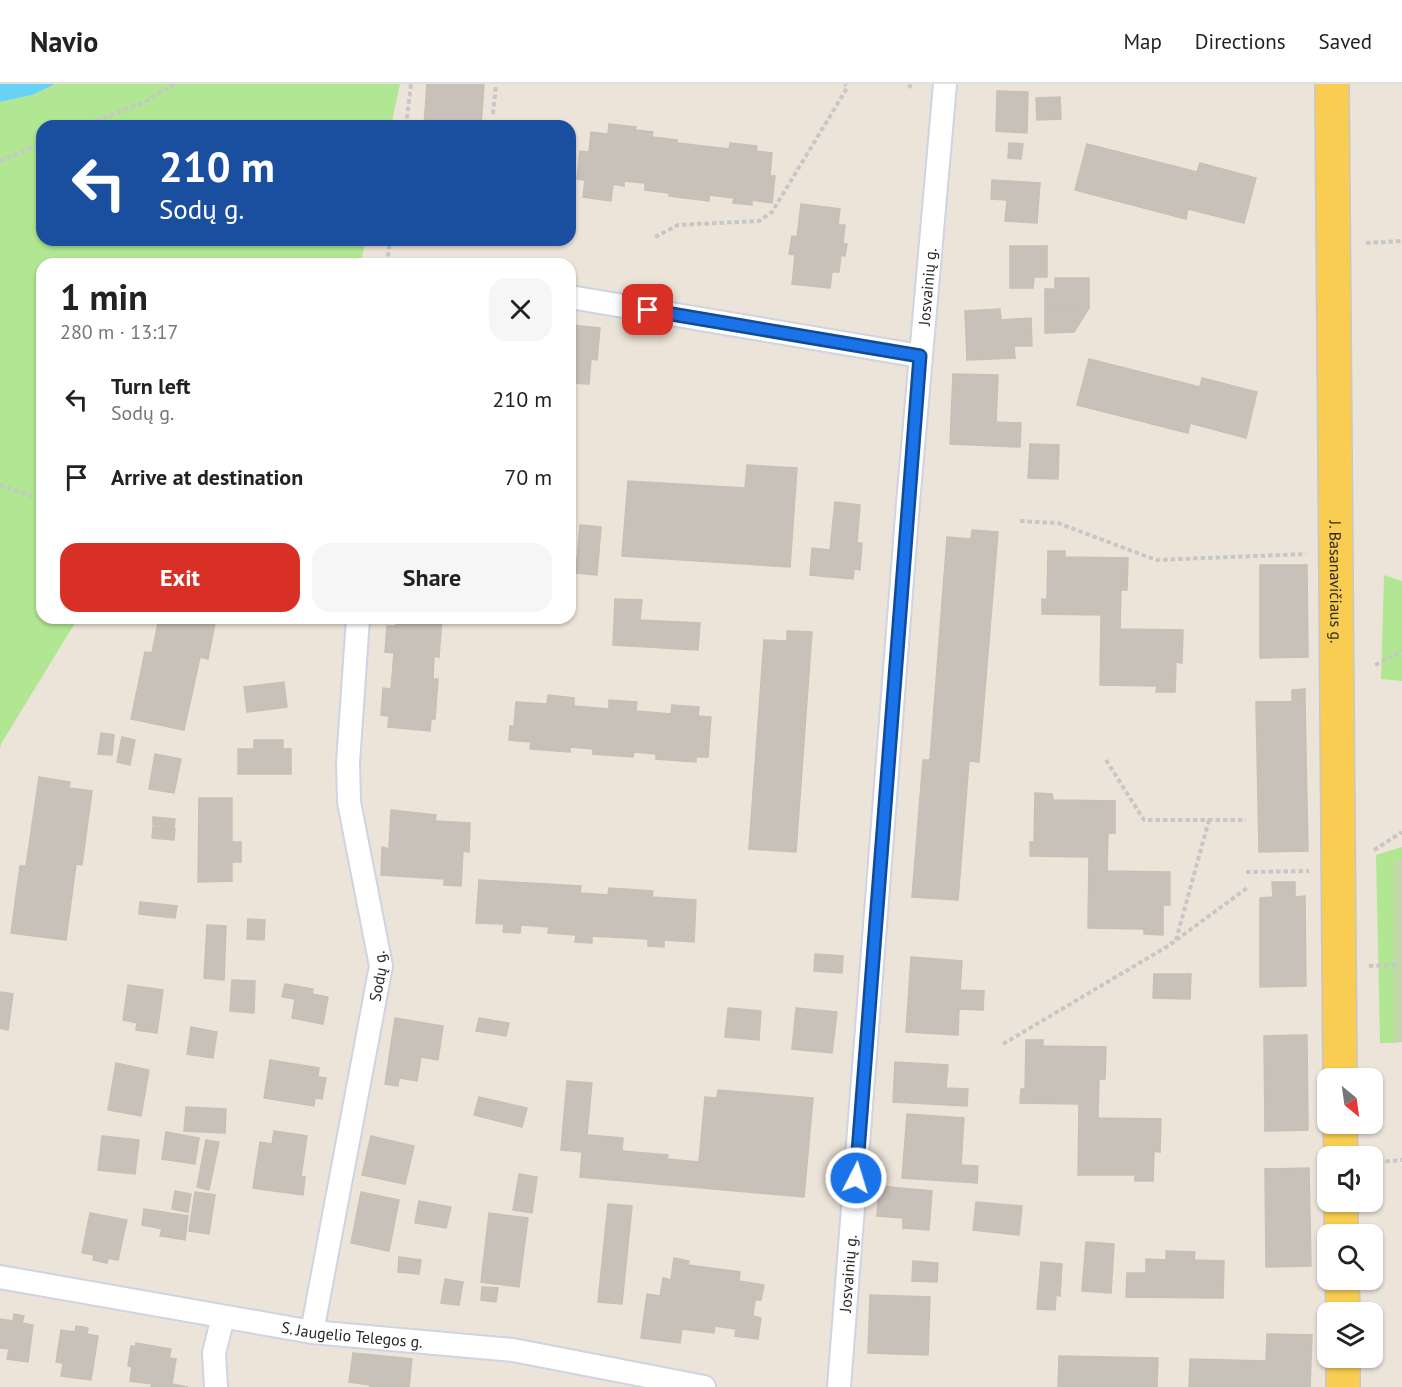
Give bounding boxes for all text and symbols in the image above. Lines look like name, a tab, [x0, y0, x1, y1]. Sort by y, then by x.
text: Navio	[30, 23, 98, 60]
text: Map	[1123, 28, 1162, 55]
text: Directions	[1195, 28, 1286, 55]
text: Saved	[1319, 28, 1372, 55]
text: 210 m	[159, 139, 275, 194]
icon: left	[60, 144, 138, 222]
text: Sodų g.	[159, 192, 244, 226]
street label: Josvainių g.	[914, 247, 941, 327]
text: 1 min	[60, 273, 148, 320]
button: close	[489, 278, 552, 341]
pin	[622, 284, 673, 335]
icon: arrive	[631, 293, 664, 326]
text: 280 m · 13:17	[60, 319, 178, 345]
text: Turn left	[111, 372, 191, 400]
icon: left	[60, 383, 93, 416]
text: 210 m	[492, 385, 552, 413]
text: Sodų g.	[111, 400, 174, 426]
icon: arrive	[60, 461, 93, 494]
text: Arrive at destination	[111, 463, 303, 491]
text: 70 m	[504, 463, 552, 491]
street label: J. Basanavičiaus g.	[1326, 519, 1347, 644]
button: Exit	[60, 543, 300, 612]
button: Share	[312, 543, 552, 612]
street label: Sodų g.	[365, 949, 391, 1003]
north arrow	[1317, 1068, 1383, 1134]
map controls	[1317, 1068, 1383, 1368]
position arrow	[824, 1146, 888, 1210]
button: sound	[1317, 1146, 1383, 1212]
button: search	[1317, 1224, 1383, 1290]
street label: Josvainių g.	[835, 1234, 861, 1314]
button: layers	[1317, 1302, 1383, 1368]
street label: S. Jaugelio Telegos g.	[280, 1317, 424, 1352]

